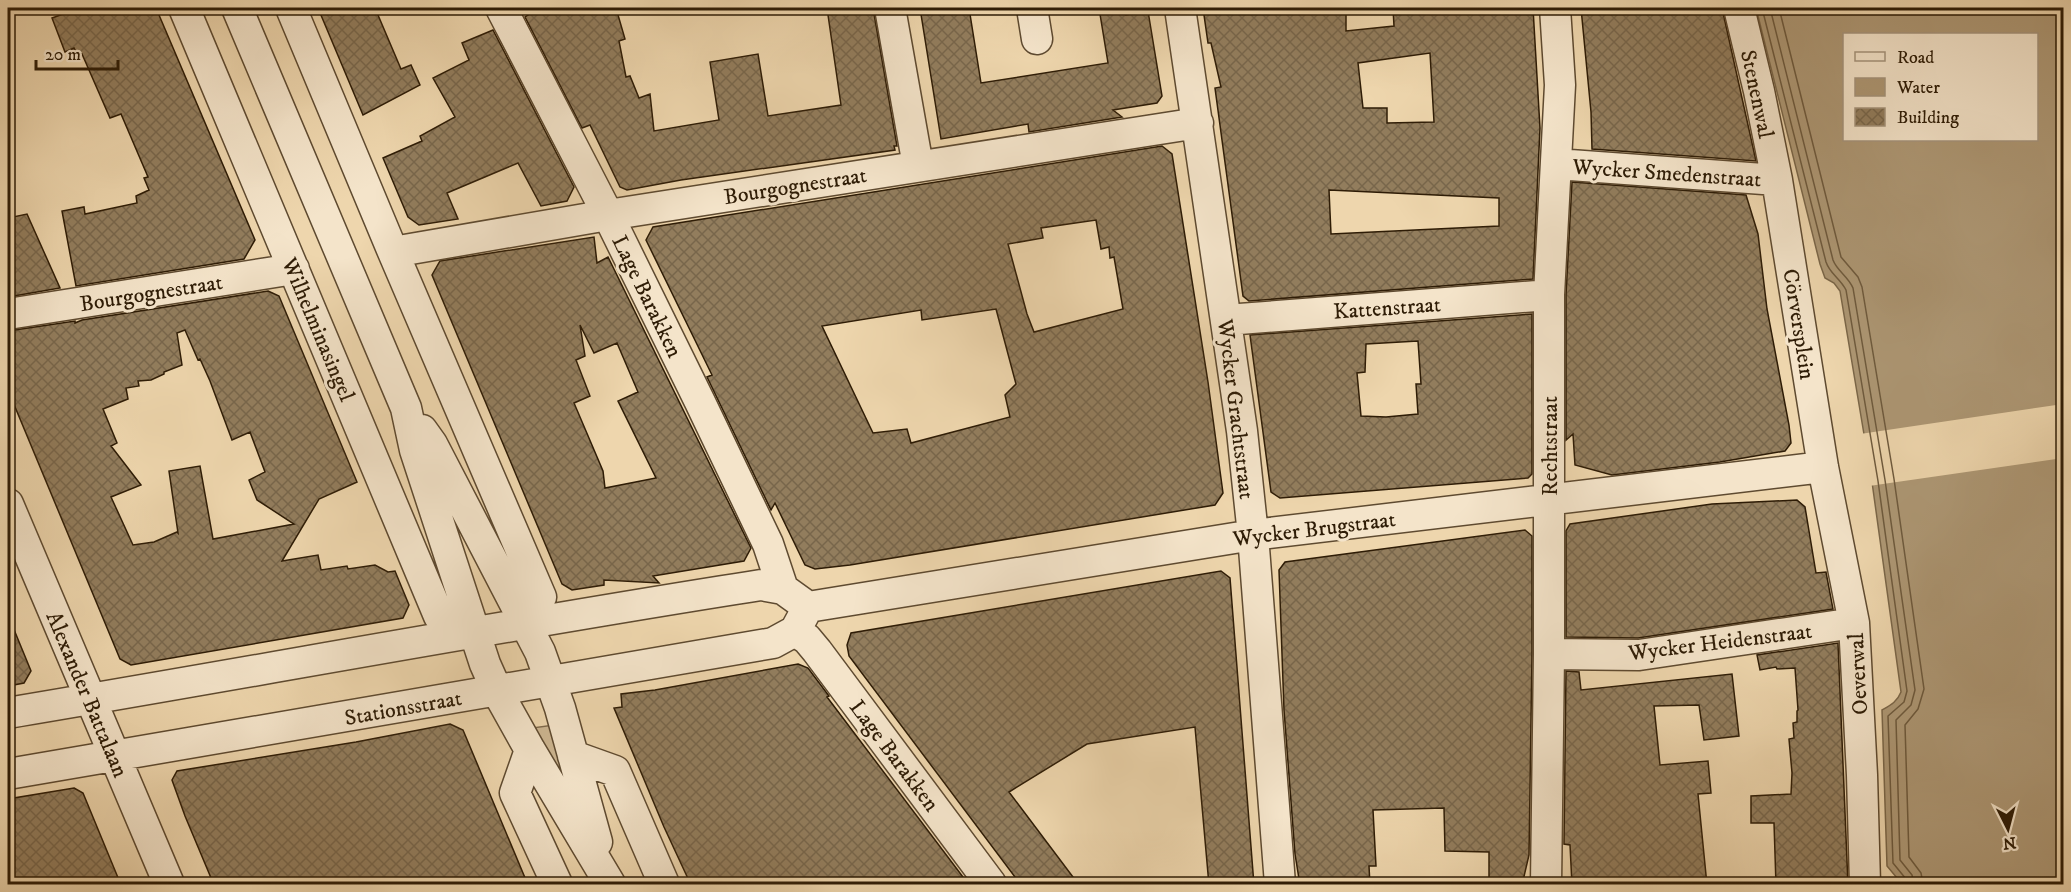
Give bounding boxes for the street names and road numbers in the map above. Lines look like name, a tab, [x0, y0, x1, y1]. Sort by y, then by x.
street label: Stenenwal	[1734, 48, 1779, 141]
street label: Wycker Smedenstraat	[1571, 153, 1762, 194]
street label: Bourgognestraat	[722, 162, 869, 211]
street label: Lage Barakken	[605, 231, 688, 363]
street label: Wilhelminasingel	[275, 253, 360, 406]
street label: Cörversplein	[1776, 267, 1821, 382]
street label: Bourgognestraat	[78, 269, 225, 318]
street label: Kattenstraat	[1332, 291, 1442, 326]
street label: Wycker Grachtstraat	[1211, 317, 1260, 501]
street label: Rechtstraat	[1537, 396, 1564, 496]
street label: Wycker Brugstraat	[1230, 506, 1397, 553]
street label: Alexander Battalaan	[39, 608, 134, 782]
street label: Wycker Heidenstraat	[1626, 618, 1814, 667]
street label: Oeverwal	[1843, 632, 1874, 715]
street label: Stationsstraat	[343, 685, 464, 732]
street label: Lage Barakken	[843, 695, 945, 817]

